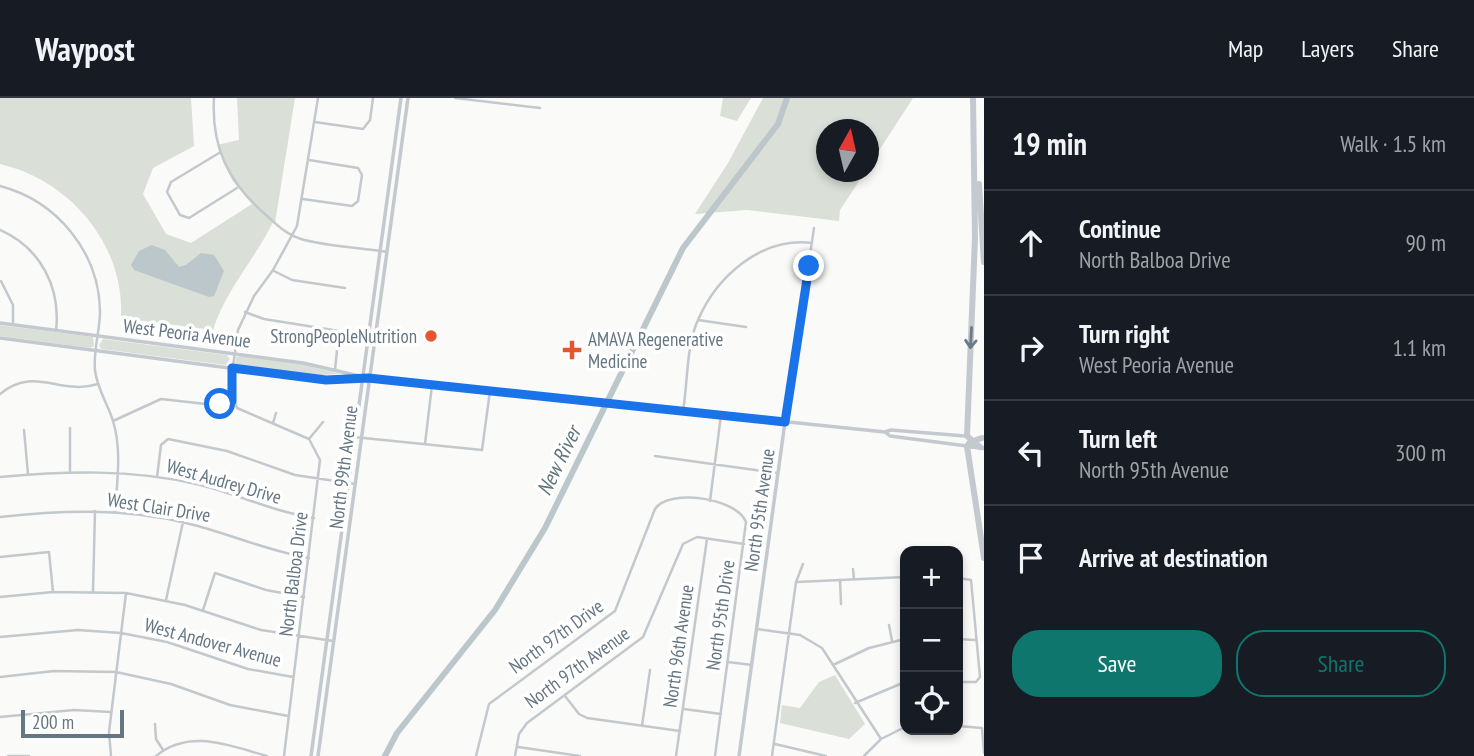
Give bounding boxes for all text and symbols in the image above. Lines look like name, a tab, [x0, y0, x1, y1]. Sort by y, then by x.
text: Waypost	[35, 27, 135, 70]
text: Map	[1228, 33, 1263, 64]
text: Layers	[1301, 33, 1354, 64]
text: Share	[1392, 33, 1439, 64]
north arrow	[816, 119, 879, 182]
text: 19 min	[1012, 124, 1087, 163]
text: Walk · 1.5 km	[1340, 129, 1446, 158]
text: Continue	[1079, 212, 1161, 245]
icon: ahead	[1012, 224, 1050, 262]
text: 90 m	[1405, 228, 1446, 257]
text: North Balboa Drive	[1079, 245, 1231, 274]
route end	[793, 250, 824, 281]
street label: West Peoria Avenue	[122, 313, 252, 353]
text: Turn right	[1079, 317, 1170, 350]
place label: StrongPeopleNutrition	[270, 324, 417, 348]
place label: AMAVA Regenerative Medicine	[588, 327, 724, 373]
one-way arrow	[964, 327, 977, 349]
marker: StrongPeopleNutrition	[423, 328, 439, 344]
icon: right	[1012, 329, 1050, 367]
text: 1.1 km	[1392, 333, 1446, 362]
marker: AMAVA Regenerative Medicine	[562, 340, 582, 360]
text: West Peoria Avenue	[1079, 350, 1234, 379]
route start	[204, 388, 235, 419]
street label: North 99th Avenue	[324, 404, 362, 530]
water label: New River	[530, 419, 588, 500]
text: Turn left	[1079, 422, 1157, 455]
icon: left	[1012, 434, 1050, 472]
text: 300 m	[1395, 438, 1446, 467]
street label: North 95th Avenue	[738, 447, 780, 573]
street label: West Audrey Drive	[164, 453, 284, 509]
text: North 95th Avenue	[1079, 455, 1229, 484]
street label: West Clair Drive	[106, 487, 212, 527]
street label: North Balboa Drive	[273, 510, 313, 638]
icon: arrive	[1012, 539, 1050, 577]
text: Arrive at destination	[1079, 541, 1268, 574]
map controls	[900, 546, 963, 735]
button: +	[900, 546, 963, 609]
street label: North 95th Drive	[700, 558, 740, 672]
street label: North 96th Avenue	[657, 583, 699, 709]
street label: North 97th Drive	[504, 594, 608, 678]
button: −	[900, 609, 963, 672]
street label: West Andover Avenue	[142, 612, 284, 672]
street label: North 97th Avenue	[520, 621, 634, 713]
button: Save	[1012, 630, 1222, 697]
button: Share	[1236, 630, 1446, 697]
button: locate	[900, 672, 963, 735]
scale bar	[21, 707, 124, 739]
text: 200 m	[32, 710, 74, 734]

